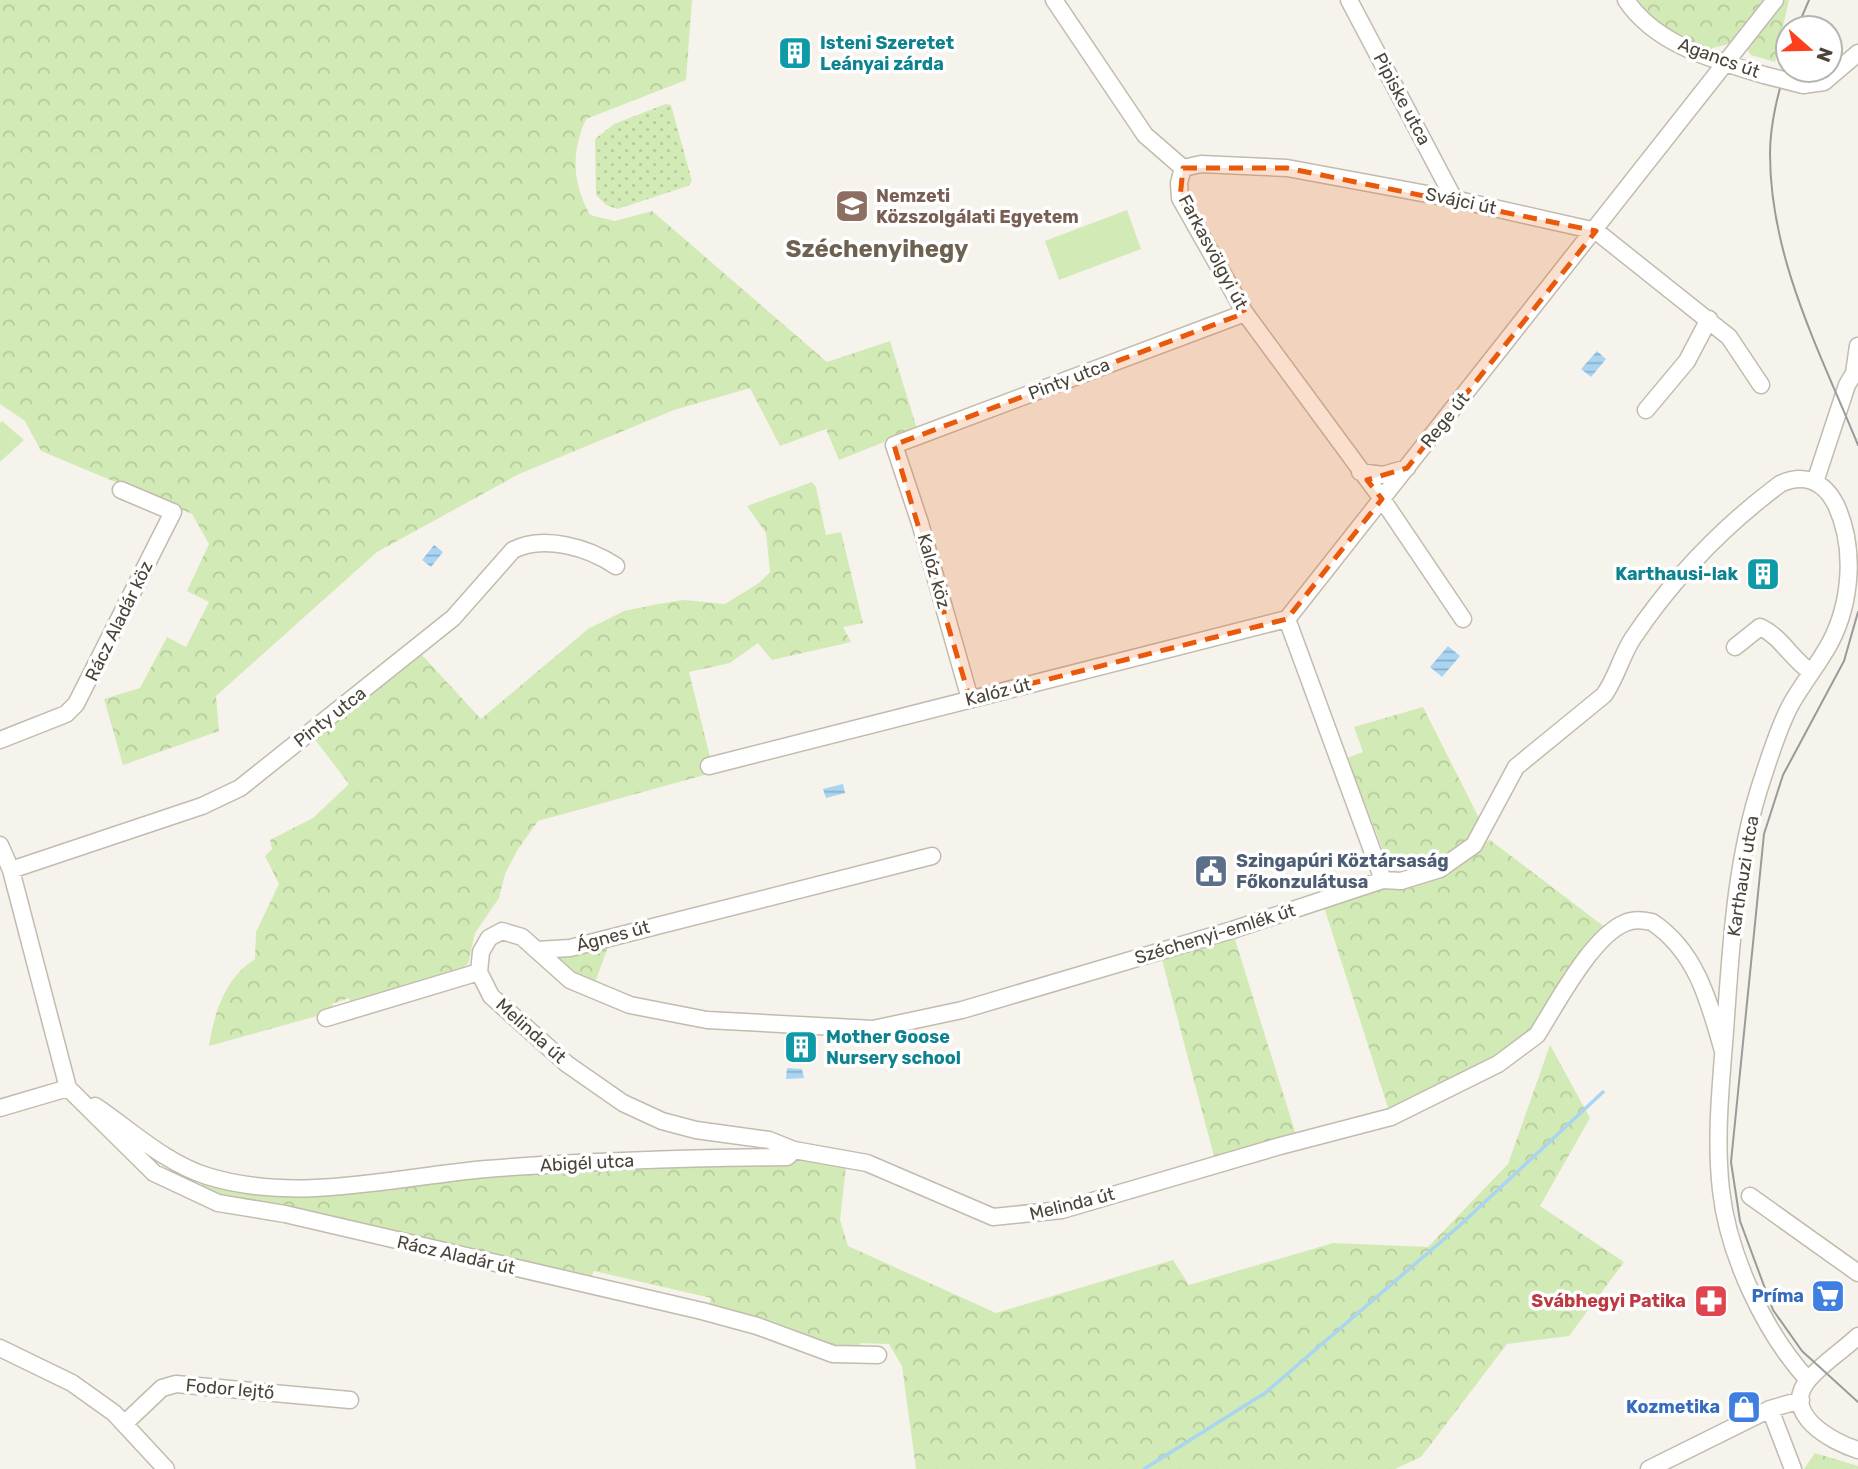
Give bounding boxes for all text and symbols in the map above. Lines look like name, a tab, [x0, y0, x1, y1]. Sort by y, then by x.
north arrow	[1774, 14, 1844, 84]
place label: Isteni Szeretet Leányai zárda	[820, 32, 954, 75]
street label: Agancs út	[1675, 33, 1763, 83]
building icon: Isteni Szeretet Leányai zárda	[776, 34, 814, 72]
text: N	[1811, 44, 1838, 65]
street label: Pipiske utca	[1369, 49, 1435, 149]
street label: Svájci út	[1423, 183, 1499, 219]
place label: Nemzeti Közszolgálati Egyetem	[876, 185, 1079, 228]
school or university icon: Nemzeti Közszolgálati Egyetem	[833, 187, 871, 225]
street label: Farkasvölgyi út	[1174, 191, 1252, 313]
district label: Széchenyihegy	[786, 235, 968, 263]
street label: Pinty utca	[1025, 353, 1113, 405]
street label: Rege út	[1416, 388, 1474, 452]
street label: Kalóz köz	[913, 531, 955, 611]
building icon: Karthausi-lak	[1744, 555, 1782, 593]
street label: Rácz Aladár köz	[80, 557, 158, 685]
place label: Karthausi-lak	[1615, 563, 1738, 585]
street label: Kalóz út	[963, 673, 1033, 711]
street label: Pinty utca	[290, 682, 370, 752]
street label: Karthauzi utca	[1723, 814, 1763, 938]
place label: Szingapúri Köztársaság Főkonzulátusa	[1236, 850, 1449, 893]
public building icon: Szingapúri Köztársaság Főkonzulátusa	[1192, 852, 1230, 890]
street label: Széchenyi-emlék út	[1132, 899, 1298, 969]
street label: Ágnes út	[574, 916, 652, 956]
street label: Melinda út	[491, 994, 571, 1068]
place label: Mother Goose Nursery school	[826, 1026, 961, 1069]
building icon: Mother Goose Nursery school	[782, 1028, 820, 1066]
street label: Abigél utca	[539, 1150, 635, 1176]
street label: Melinda út	[1027, 1183, 1117, 1225]
street label: Rácz Aladár út	[395, 1231, 517, 1279]
supermarket icon: Príma	[1809, 1277, 1847, 1315]
pharmacy icon: Svábhegyi Patika	[1692, 1282, 1730, 1320]
place label: Príma	[1751, 1285, 1804, 1307]
place label: Svábhegyi Patika	[1531, 1290, 1686, 1312]
street label: Fodor lejtő	[185, 1374, 275, 1404]
shop icon: Kozmetika	[1725, 1388, 1763, 1426]
place label: Kozmetika	[1626, 1396, 1720, 1418]

